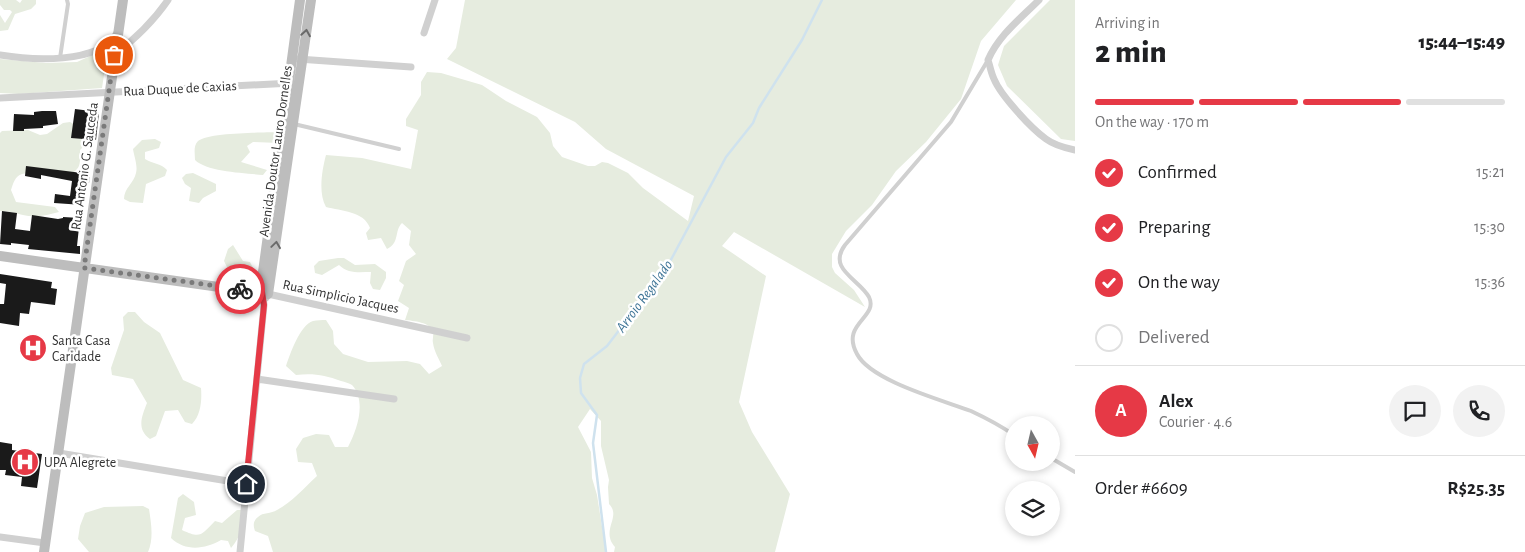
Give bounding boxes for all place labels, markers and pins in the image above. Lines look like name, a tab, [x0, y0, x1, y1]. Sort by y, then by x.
pin	[93, 34, 135, 76]
hospital icon: Santa Casa Caridade	[18, 333, 48, 363]
place label: Santa Casa Caridade	[52, 334, 111, 364]
hospital icon: UPA Alegrete	[10, 447, 40, 477]
place label: UPA Alegrete	[44, 456, 116, 470]
pin	[225, 463, 267, 505]

